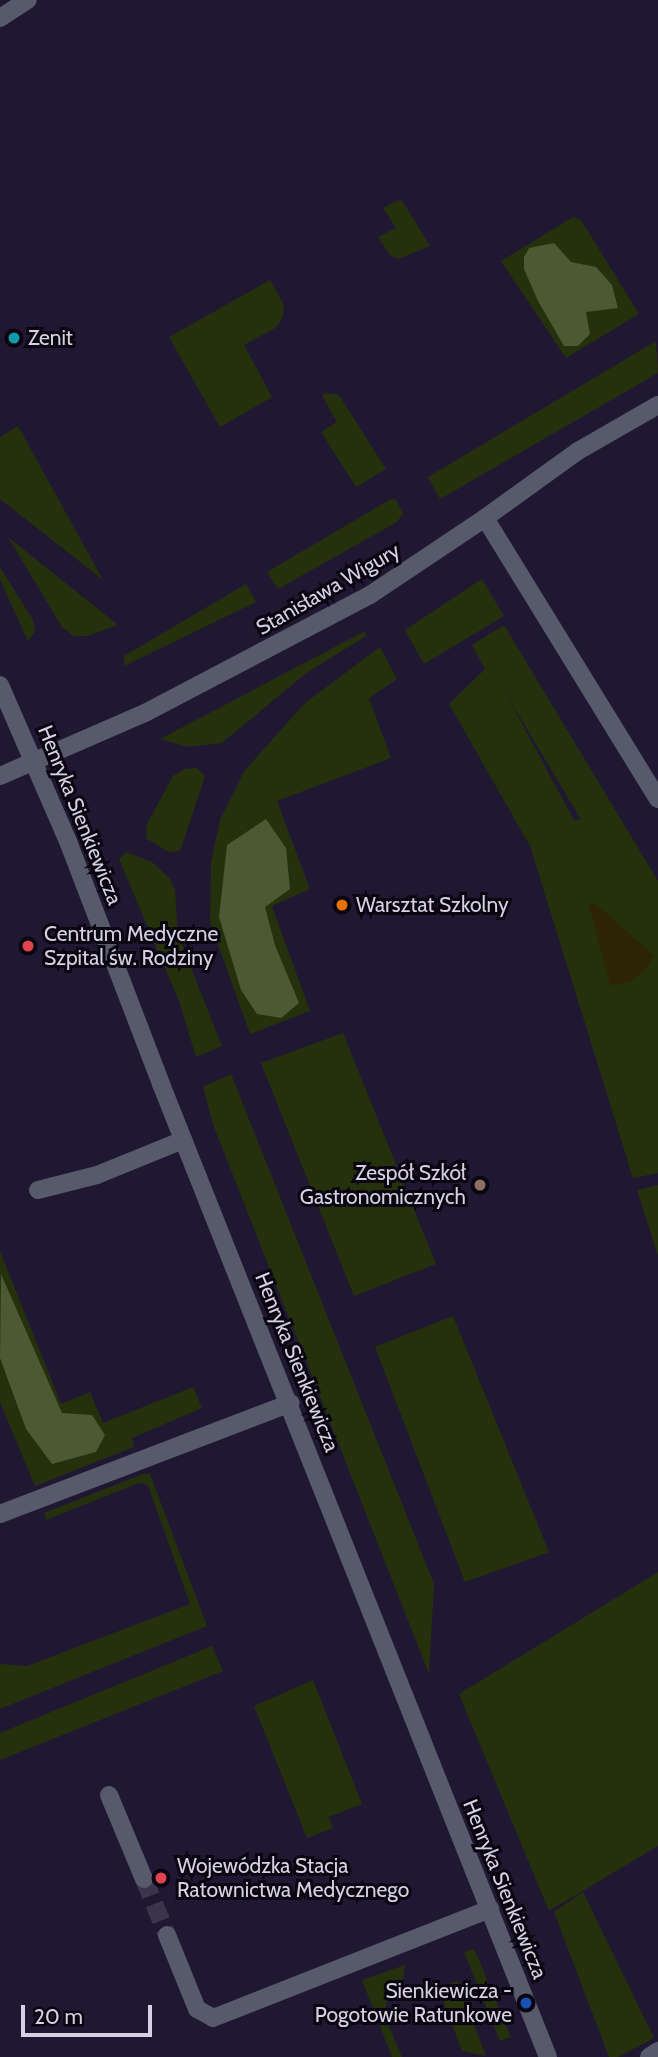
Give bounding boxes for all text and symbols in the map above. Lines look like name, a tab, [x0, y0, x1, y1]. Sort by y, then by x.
place label: Zenit	[28, 325, 73, 351]
marker: Zenit	[6, 330, 22, 346]
street label: Stanisława Wigury	[252, 538, 404, 640]
street label: Henryka Sienkiewicza	[32, 722, 128, 908]
place label: Warsztat Szkolny	[356, 892, 508, 918]
marker: Warsztat Szkolny	[334, 897, 350, 913]
place label: Centrum Medyczne Szpital św. Rodziny	[44, 921, 218, 971]
marker: Centrum Medyczne Szpital św. Rodziny	[18, 936, 38, 956]
place label: Zespół Szkół Gastronomicznych	[300, 1160, 466, 1210]
marker: Zespół Szkół Gastronomicznych	[472, 1177, 488, 1193]
street label: Henryka Sienkiewicza	[249, 1269, 345, 1455]
street label: Henryka Sienkiewicza	[457, 1796, 553, 1982]
place label: Wojewódzka Stacja Ratownictwa Medycznego	[177, 1853, 409, 1903]
marker: Wojewódzka Stacja Ratownictwa Medycznego	[151, 1868, 171, 1888]
place label: Sienkiewicza - Pogotowie Ratunkowe	[315, 1978, 512, 2028]
scale bar	[24, 1990, 156, 2034]
marker: Sienkiewicza - Pogotowie Ratunkowe	[518, 1995, 534, 2011]
text: 20 m	[34, 2004, 83, 2029]

